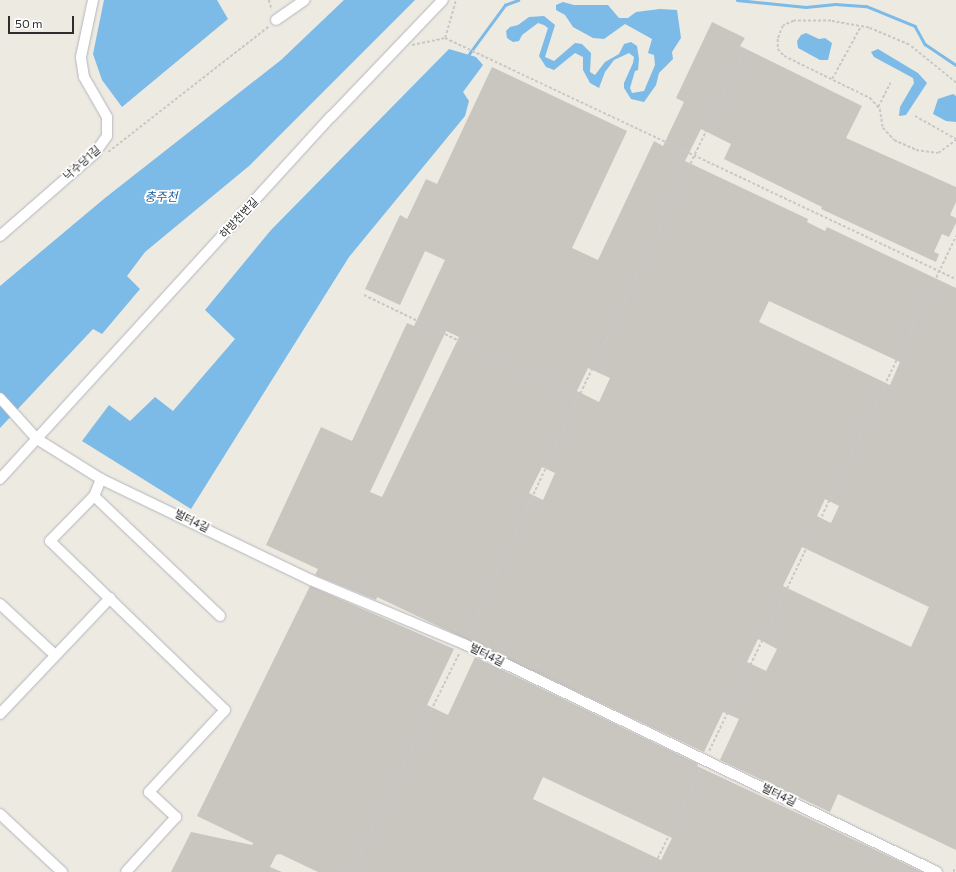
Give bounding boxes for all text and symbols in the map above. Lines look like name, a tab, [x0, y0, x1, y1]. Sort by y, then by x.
scale bar	[10, 8, 76, 34]
text: 50 m	[15, 16, 43, 30]
street label: 낙수당1길	[61, 143, 103, 183]
water label: 충주천	[144, 190, 178, 204]
street label: 하방천변길	[217, 195, 261, 241]
street label: 벌터4길	[172, 507, 212, 535]
street label: 벌터4길	[467, 641, 507, 669]
street label: 벌터4길	[759, 781, 799, 809]

